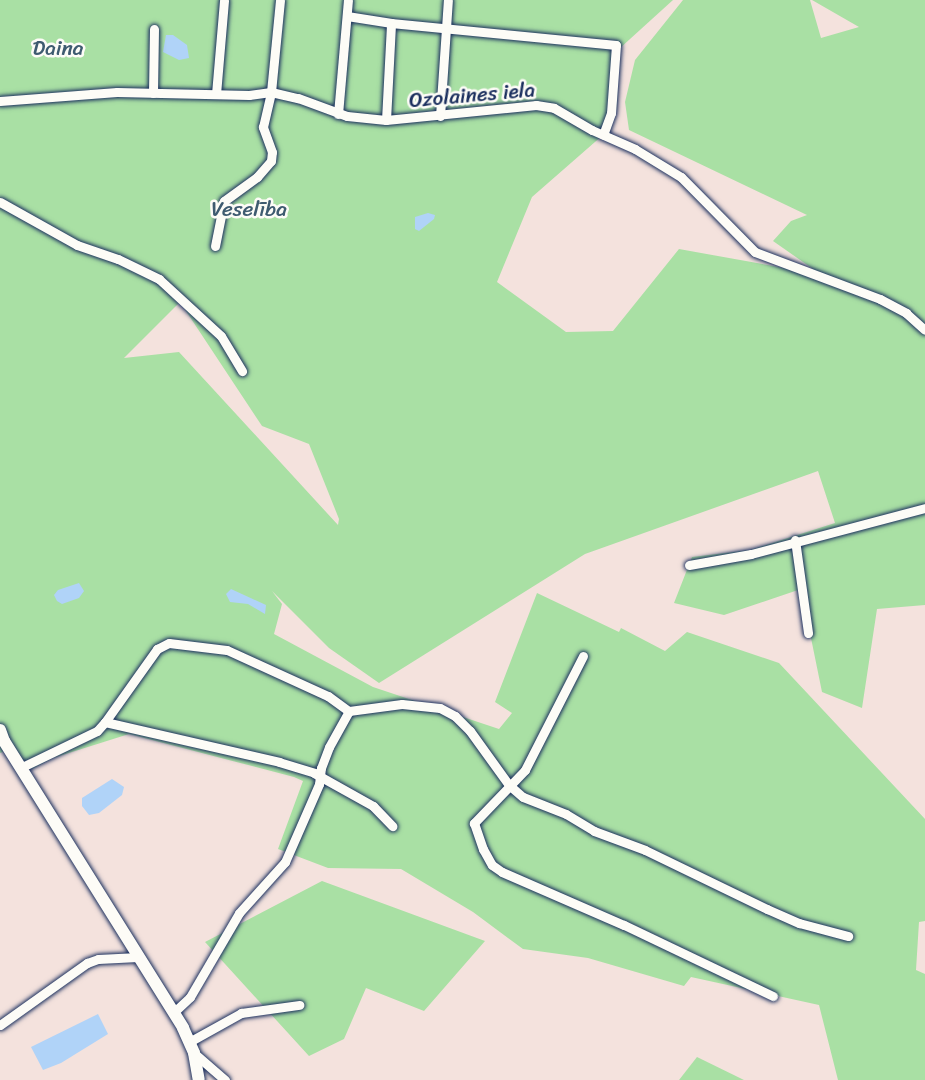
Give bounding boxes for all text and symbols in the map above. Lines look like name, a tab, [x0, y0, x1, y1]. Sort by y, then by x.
park label: Daina	[33, 35, 83, 61]
street label: Ozolaines iela	[408, 77, 536, 113]
park label: Veselība	[211, 196, 287, 222]

